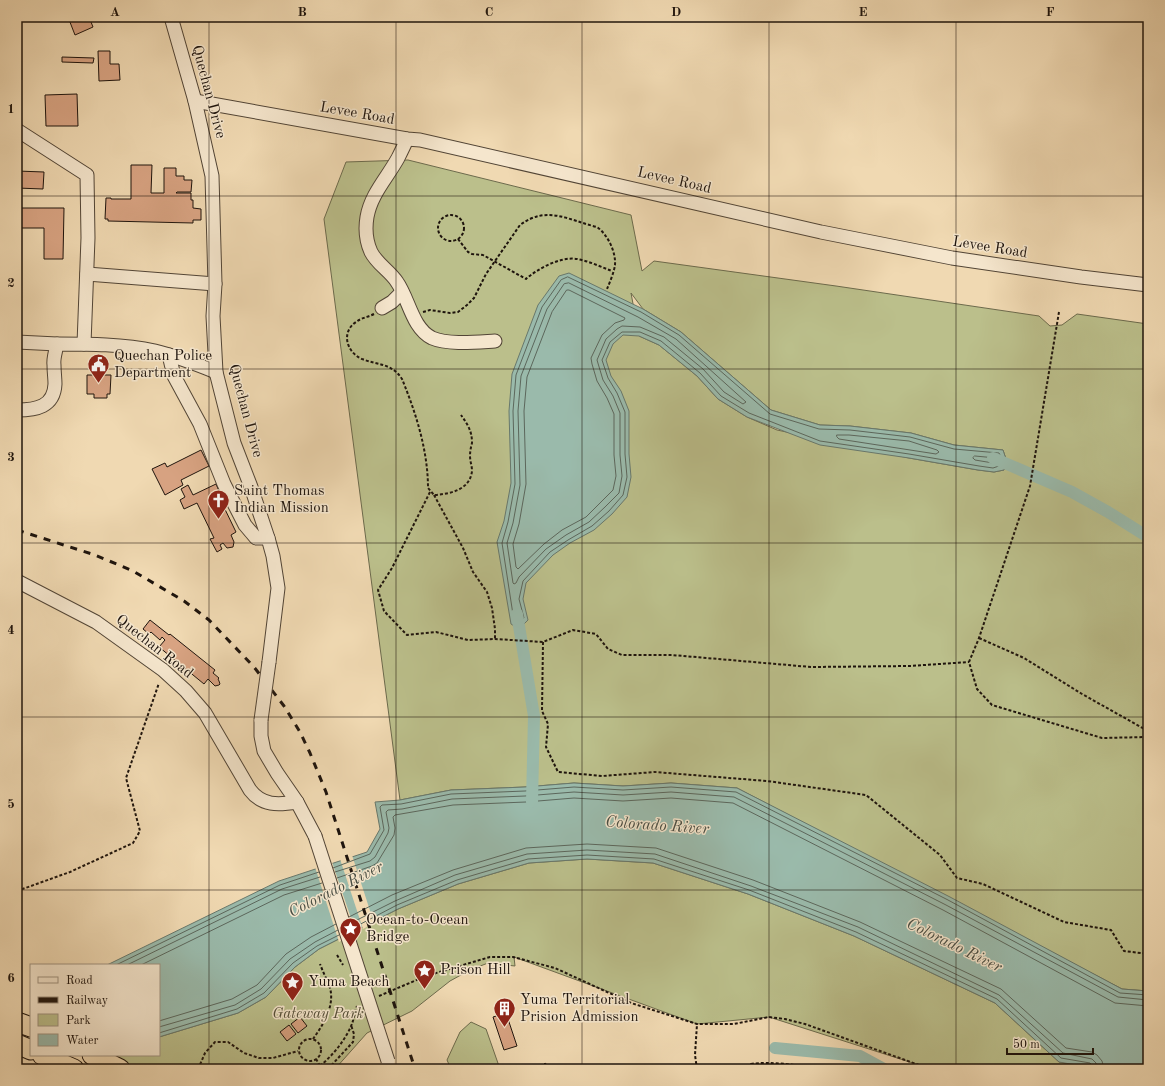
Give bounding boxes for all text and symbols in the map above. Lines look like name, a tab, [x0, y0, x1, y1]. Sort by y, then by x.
text: A	[110, 6, 120, 19]
text: B	[297, 6, 307, 19]
text: C	[485, 6, 493, 19]
text: D	[671, 6, 681, 19]
text: E	[859, 6, 868, 19]
text: F	[1046, 6, 1055, 19]
street label: Quechan Drive	[188, 44, 228, 140]
street label: Levee Road	[318, 100, 396, 128]
text: 1	[7, 103, 15, 116]
street label: Levee Road	[635, 165, 713, 197]
street label: Levee Road	[951, 235, 1029, 261]
text: 2	[7, 277, 15, 290]
place label: Quechan Police Department	[114, 349, 212, 381]
public building icon: Quechan Police Department	[85, 352, 111, 385]
street label: Quechan Drive	[225, 363, 265, 459]
text: 3	[7, 451, 15, 464]
place label: Saint Thomas Indian Mission	[234, 484, 329, 516]
church icon: Saint Thomas Indian Mission	[205, 487, 231, 520]
street label: Quechan Road	[113, 612, 195, 682]
text: 4	[7, 624, 15, 637]
text: 5	[7, 798, 15, 811]
water label: Colorado River	[605, 814, 710, 838]
water label: Colorado River	[286, 859, 387, 921]
place label: Ocean-to-Ocean Bridge	[366, 913, 469, 945]
place icon: Ocean-to-Ocean Bridge	[338, 916, 364, 949]
water label: Colorado River	[904, 916, 1005, 976]
place icon: Prison Hill	[412, 957, 438, 990]
place label: Prison Hill	[440, 963, 511, 978]
legend	[30, 964, 160, 1056]
place icon: Yuma Beach	[279, 969, 305, 1002]
text: 6	[7, 972, 15, 985]
text: Road	[66, 975, 93, 987]
place label: Yuma Beach	[308, 975, 389, 990]
place label: Yuma Territorial Prision Admission	[520, 993, 639, 1025]
text: Railway	[66, 995, 109, 1007]
building icon: Yuma Territorial Prision Admission	[491, 996, 517, 1029]
park label: Gateway Park	[272, 1007, 364, 1022]
text: Park	[66, 1015, 91, 1027]
scale bar	[1007, 1030, 1093, 1056]
text: Water	[66, 1035, 99, 1047]
text: 50 m	[1013, 1038, 1040, 1051]

